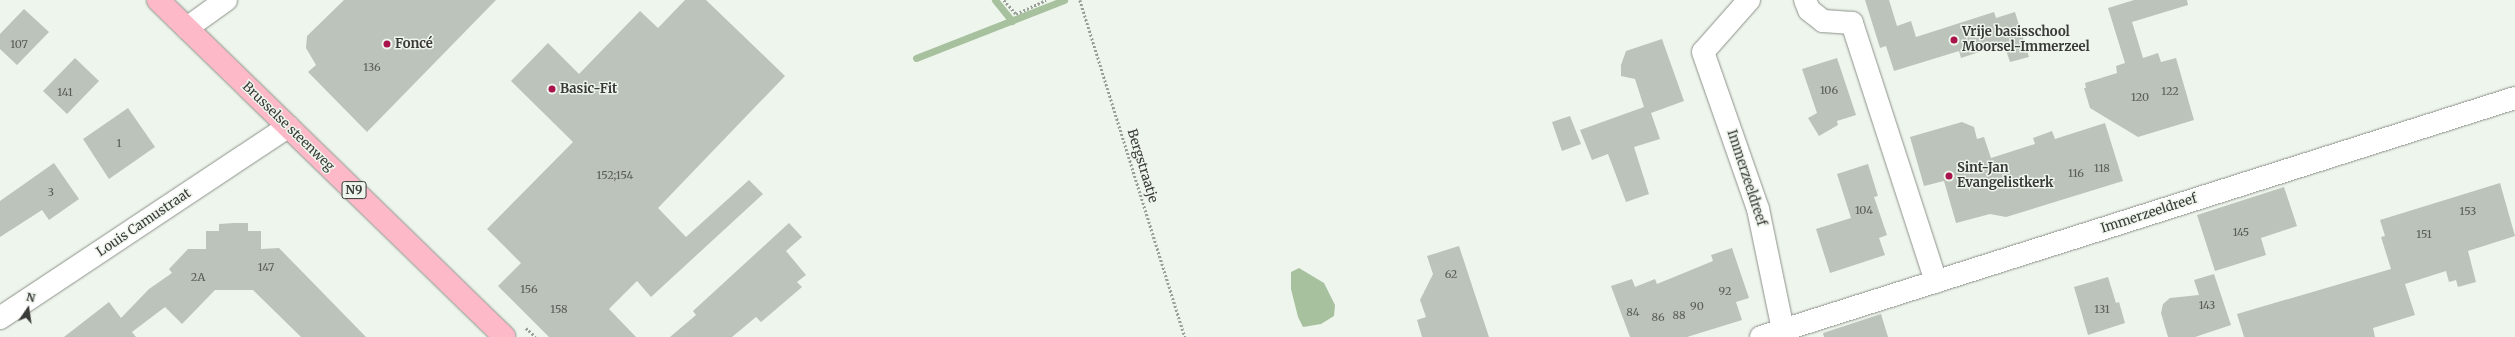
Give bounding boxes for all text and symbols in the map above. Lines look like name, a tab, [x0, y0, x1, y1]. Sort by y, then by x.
place label: Vrije basisschool Moorsel-Immerzeel	[1962, 25, 2090, 56]
marker: Vrije basisschool Moorsel-Immerzeel	[1949, 35, 1959, 45]
place label: Foncé	[395, 36, 433, 52]
house number: 107	[10, 37, 28, 51]
marker: Foncé	[382, 39, 392, 49]
house number: 136	[363, 60, 381, 74]
street label: Brusselse steenweg	[239, 79, 337, 175]
place label: Basic-Fit	[560, 81, 617, 97]
house number: 106	[1820, 83, 1838, 97]
marker: Basic-Fit	[547, 84, 557, 94]
house number: 122	[2161, 84, 2179, 98]
house number: 141	[57, 85, 73, 99]
house number: 120	[2131, 90, 2149, 104]
street label: Bergstraatje	[1123, 127, 1161, 205]
street label: Immerzeeldreef	[1723, 128, 1769, 228]
house number: 1	[117, 136, 121, 150]
place label: Sint-Jan Evangelistkerk	[1957, 161, 2053, 192]
house number: 118	[2094, 161, 2110, 175]
house number: 116	[2068, 166, 2084, 180]
house number: 152;154	[597, 168, 633, 182]
marker: Sint-Jan Evangelistkerk	[1944, 171, 1954, 181]
road number: N9	[341, 180, 367, 200]
house number: 3	[48, 185, 54, 199]
street label: Louis Camustraat	[94, 186, 194, 260]
street label: Immerzeeldreef	[2099, 191, 2199, 237]
house number: 104	[1855, 203, 1873, 217]
house number: 153	[2460, 204, 2476, 218]
house number: 145	[2233, 225, 2249, 239]
house number: 151	[2416, 227, 2432, 241]
house number: 147	[258, 260, 274, 274]
house number: 62	[1445, 267, 1457, 281]
house number: 2A	[191, 270, 205, 284]
house number: 156	[520, 282, 538, 296]
house number: 92	[1719, 284, 1731, 298]
north arrow	[8, 289, 48, 329]
text: N	[25, 290, 37, 305]
house number: 143	[2199, 298, 2215, 312]
house number: 90	[1690, 299, 1704, 313]
house number: 158	[550, 302, 568, 316]
house number: 131	[2094, 302, 2110, 316]
house number: 84	[1626, 305, 1640, 319]
house number: 88	[1672, 308, 1686, 322]
house number: 86	[1651, 310, 1665, 324]

